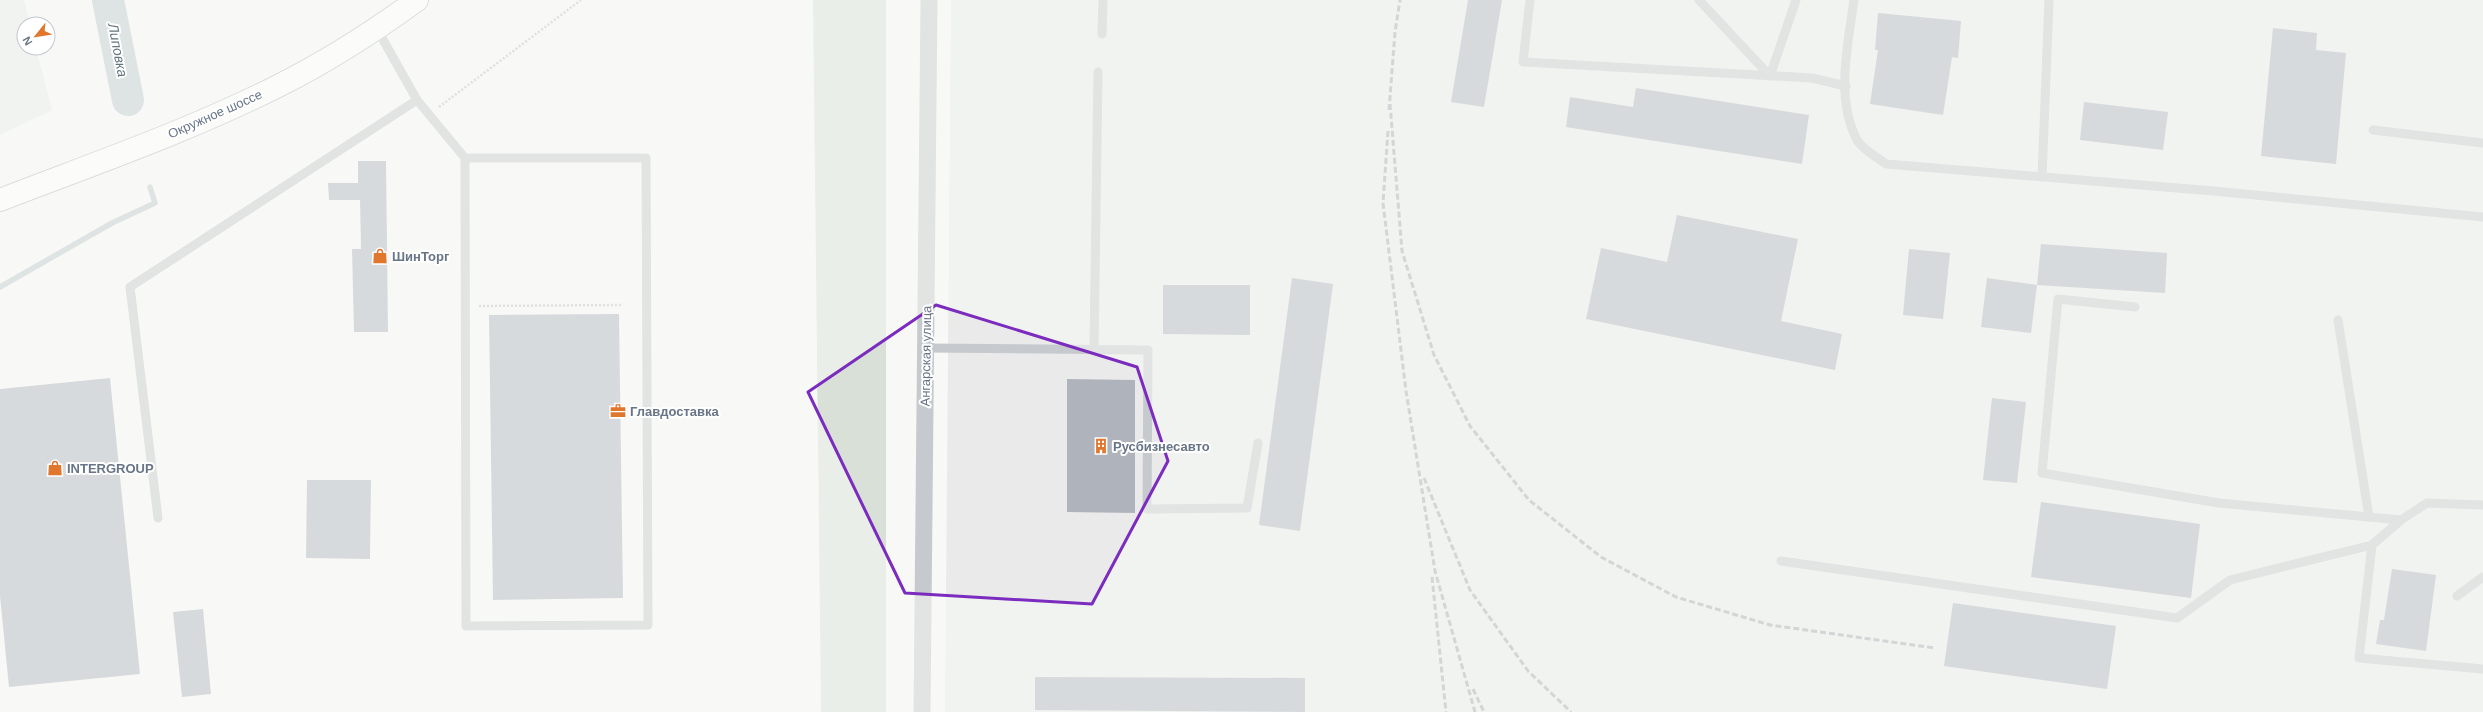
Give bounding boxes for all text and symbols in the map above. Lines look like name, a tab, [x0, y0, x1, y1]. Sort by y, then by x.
north arrow	[16, 16, 56, 56]
water label: Липовка	[105, 21, 131, 79]
text: N	[20, 35, 35, 47]
street label: Окружное шоссе	[166, 87, 264, 141]
shop icon: ШинТорг	[371, 247, 389, 265]
place label: ШинТорг	[392, 249, 450, 264]
street label: Ангарская улица	[918, 305, 934, 407]
office icon: Главдоставка	[609, 402, 627, 420]
place label: Главдоставка	[630, 404, 720, 419]
building icon: Русбизнесавто	[1092, 437, 1110, 455]
place label: Русбизнесавто	[1113, 439, 1210, 454]
shop icon: INTERGROUP	[46, 459, 64, 477]
place label: INTERGROUP	[67, 461, 154, 476]

